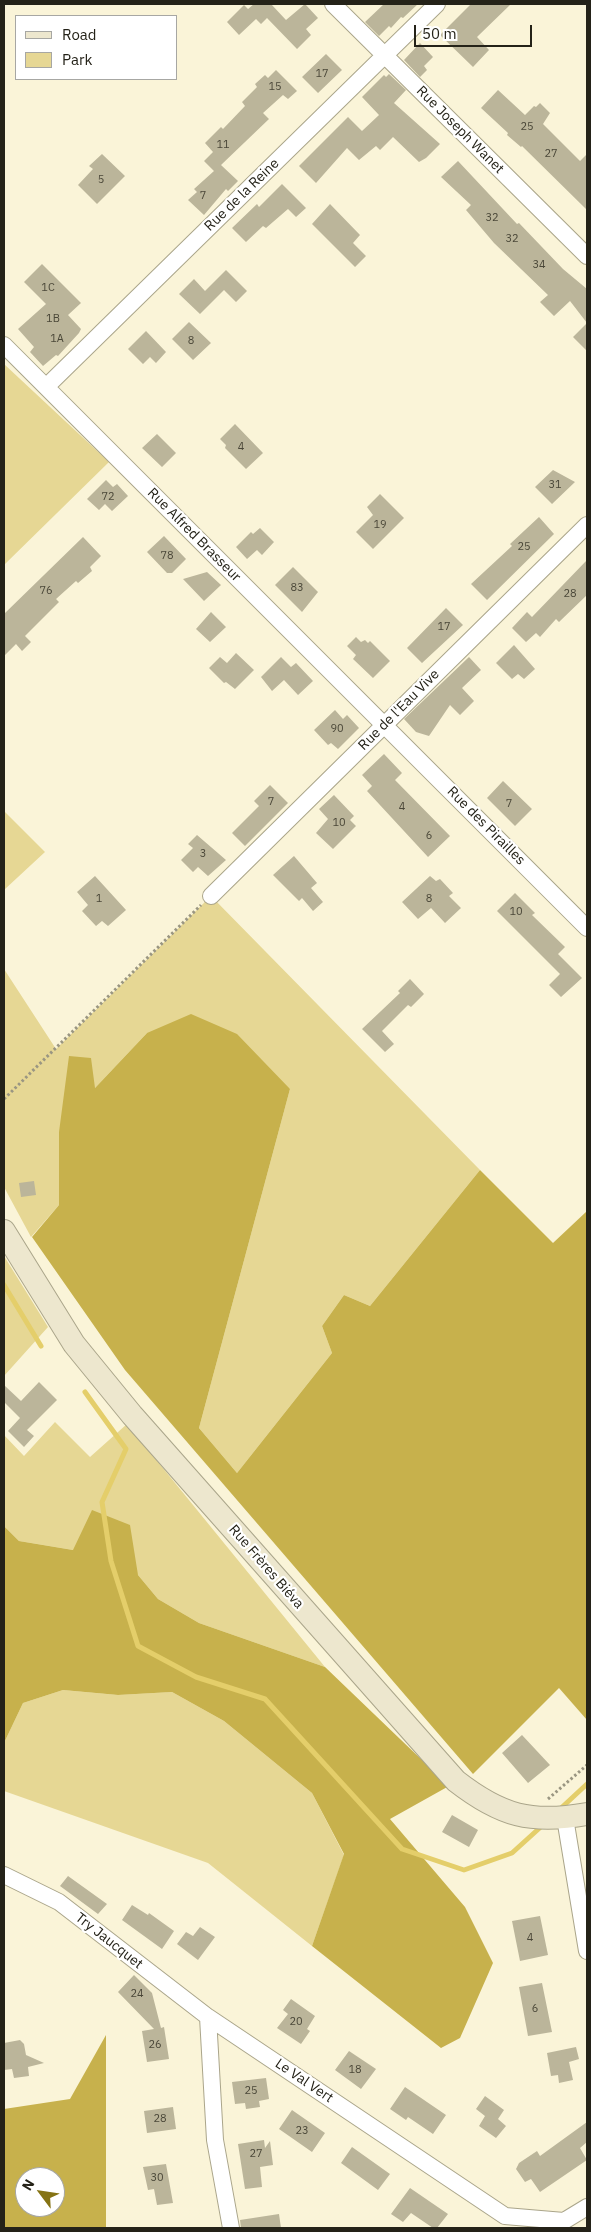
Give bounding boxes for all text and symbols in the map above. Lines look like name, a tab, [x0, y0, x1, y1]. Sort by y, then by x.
legend	[15, 15, 178, 80]
scale bar	[416, 15, 534, 47]
text: 50 m	[422, 24, 457, 43]
text: Road	[62, 25, 97, 44]
text: Park	[62, 50, 92, 69]
house number: 17	[315, 67, 329, 81]
house number: 15	[268, 80, 282, 94]
street label: Rue Joseph Wanet	[413, 83, 507, 177]
house number: 25	[520, 120, 534, 134]
house number: 11	[216, 138, 230, 152]
house number: 27	[544, 147, 558, 161]
street label: Rue de la Reine	[201, 155, 283, 235]
house number: 5	[98, 173, 104, 187]
house number: 7	[200, 189, 206, 203]
house number: 32	[485, 211, 499, 225]
house number: 32	[505, 232, 519, 246]
house number: 34	[532, 258, 546, 272]
house number: 1C	[41, 281, 55, 295]
house number: 1B	[46, 312, 60, 326]
house number: 1A	[50, 332, 64, 346]
house number: 8	[188, 334, 194, 348]
house number: 4	[238, 440, 244, 454]
house number: 31	[548, 478, 562, 492]
street label: Rue Alfred Brasseur	[144, 485, 244, 585]
house number: 72	[101, 490, 115, 504]
house number: 19	[373, 518, 387, 532]
house number: 25	[517, 540, 531, 554]
house number: 78	[160, 549, 174, 563]
house number: 83	[290, 581, 304, 595]
house number: 76	[39, 584, 53, 598]
house number: 28	[563, 587, 577, 601]
house number: 17	[437, 620, 451, 634]
street label: Rue de l'Eau Vive	[355, 666, 443, 754]
house number: 90	[330, 722, 344, 736]
street label: Rue des Pirailles	[443, 783, 529, 869]
house number: 7	[268, 795, 274, 809]
house number: 7	[506, 797, 512, 811]
house number: 4	[399, 800, 405, 814]
house number: 10	[332, 816, 346, 830]
house number: 6	[426, 829, 432, 843]
house number: 3	[200, 847, 206, 861]
house number: 1	[96, 892, 102, 906]
house number: 8	[426, 892, 432, 906]
house number: 10	[509, 905, 523, 919]
street label: Rue Frères Biéva	[225, 1522, 307, 1612]
street label: Try Jaucquet	[72, 1909, 146, 1973]
house number: 4	[527, 1931, 533, 1945]
house number: 24	[130, 1987, 144, 2001]
house number: 6	[532, 2002, 538, 2016]
house number: 20	[289, 2015, 303, 2029]
house number: 26	[148, 2038, 162, 2052]
street label: Le Val Vert	[272, 2055, 336, 2107]
house number: 18	[348, 2063, 362, 2077]
house number: 25	[244, 2084, 258, 2098]
house number: 28	[153, 2112, 167, 2126]
house number: 23	[295, 2124, 309, 2138]
house number: 27	[249, 2147, 263, 2161]
north arrow	[15, 2167, 65, 2217]
house number: 30	[150, 2171, 164, 2185]
text: N	[18, 2176, 38, 2194]

